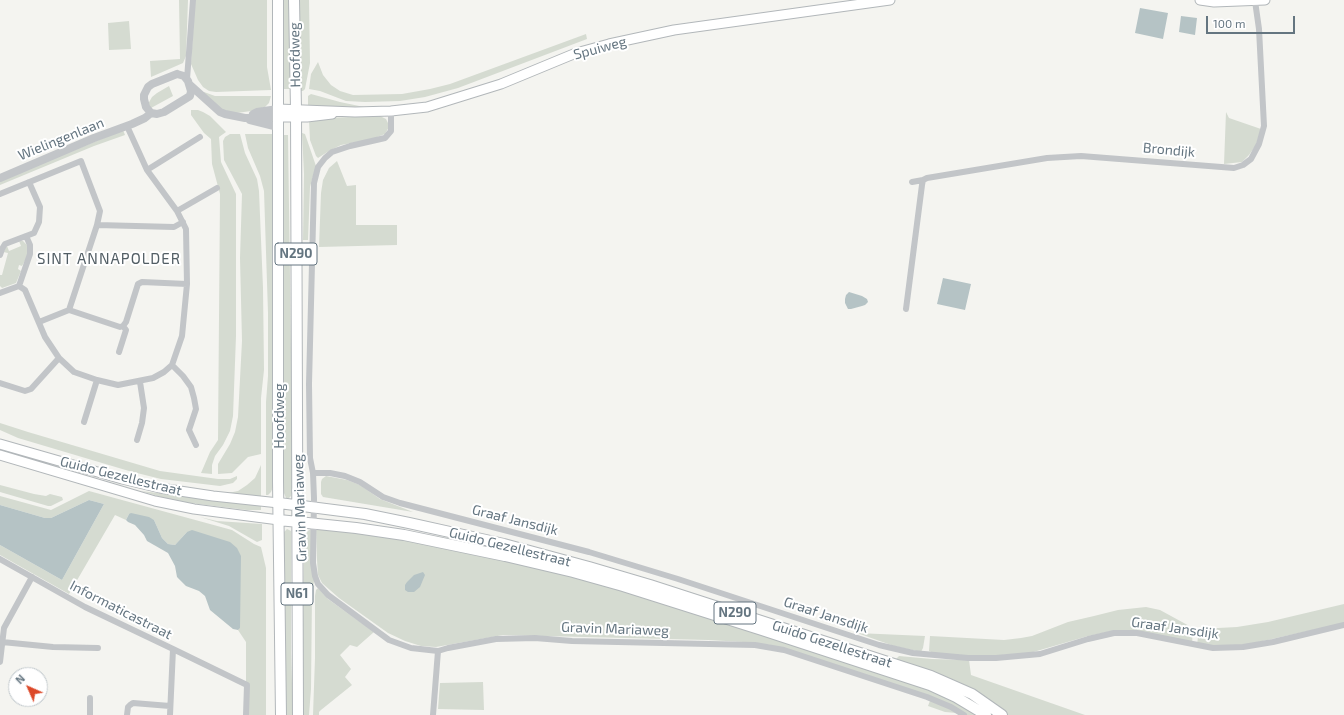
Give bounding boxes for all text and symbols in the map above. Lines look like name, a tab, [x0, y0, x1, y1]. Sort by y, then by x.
scale bar	[1208, 8, 1297, 34]
text: 100 m	[1213, 16, 1245, 30]
street label: Hoofdweg	[286, 22, 304, 88]
street label: Spuiweg	[572, 33, 628, 63]
street label: Wielingenlaan	[16, 114, 106, 164]
street label: Brondijk	[1142, 139, 1196, 161]
road number: N290	[275, 243, 317, 265]
district label: SINT ANNAPOLDER	[37, 250, 181, 268]
street label: Hoofdweg	[271, 383, 287, 449]
street label: Guido Gezellestraat	[58, 453, 184, 499]
street label: Gravin Mariaweg	[290, 454, 310, 562]
street label: Graaf Jansdijk	[470, 501, 560, 539]
street label: Guido Gezellestraat	[447, 524, 573, 570]
street label: Informaticastraat	[67, 577, 175, 643]
road number: N61	[281, 583, 313, 605]
street label: Graaf Jansdijk	[782, 593, 870, 637]
road number: N290	[714, 602, 756, 624]
street label: Graaf Jansdijk	[1130, 614, 1220, 642]
street label: Guido Gezellestraat	[770, 617, 894, 671]
street label: Gravin Mariaweg	[561, 619, 669, 639]
north arrow	[8, 667, 48, 707]
text: N	[12, 671, 27, 686]

